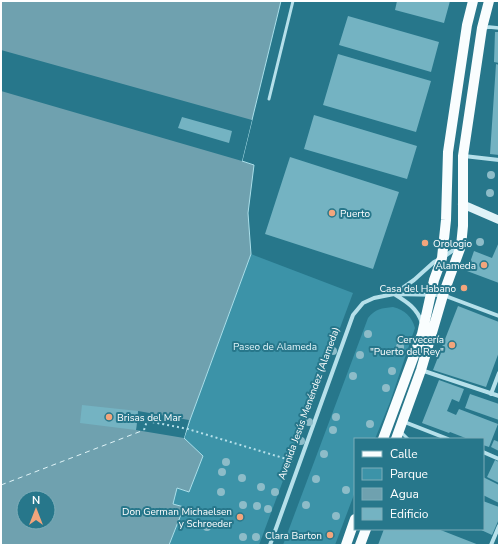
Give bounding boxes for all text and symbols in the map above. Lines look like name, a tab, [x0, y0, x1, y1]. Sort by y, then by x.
place label: Puerto	[340, 207, 370, 221]
marker: Puerto	[327, 208, 337, 218]
place label: Orologio	[433, 237, 472, 251]
marker: Orologio	[420, 238, 430, 248]
place label: Alameda	[435, 259, 476, 273]
marker: Alameda	[479, 260, 489, 270]
place label: Casa del Habano	[379, 282, 456, 296]
marker: Casa del Habano	[459, 283, 469, 293]
street label: Avenida Jesús Menéndez (Alameda)	[275, 325, 343, 482]
place label: Cervecería "Puerto del Rey"	[370, 333, 444, 359]
park label: Paseo de Alameda	[233, 340, 317, 354]
marker: Cervecería "Puerto del Rey"	[447, 340, 457, 350]
place label: Brisas del Mar	[117, 411, 182, 425]
marker: Brisas del Mar	[104, 412, 114, 422]
legend	[354, 438, 484, 530]
text: Calle	[390, 446, 418, 462]
text: Parque	[390, 466, 428, 482]
text: Agua	[390, 486, 419, 502]
north arrow	[16, 490, 56, 530]
text: N	[32, 493, 40, 508]
place label: Don German Michaelsen y Schroeder	[122, 505, 232, 531]
text: Edificio	[390, 506, 429, 522]
marker: Don German Michaelsen y Schroeder	[235, 512, 245, 522]
place label: Clara Barton	[265, 529, 322, 543]
marker: Clara Barton	[325, 530, 335, 540]

